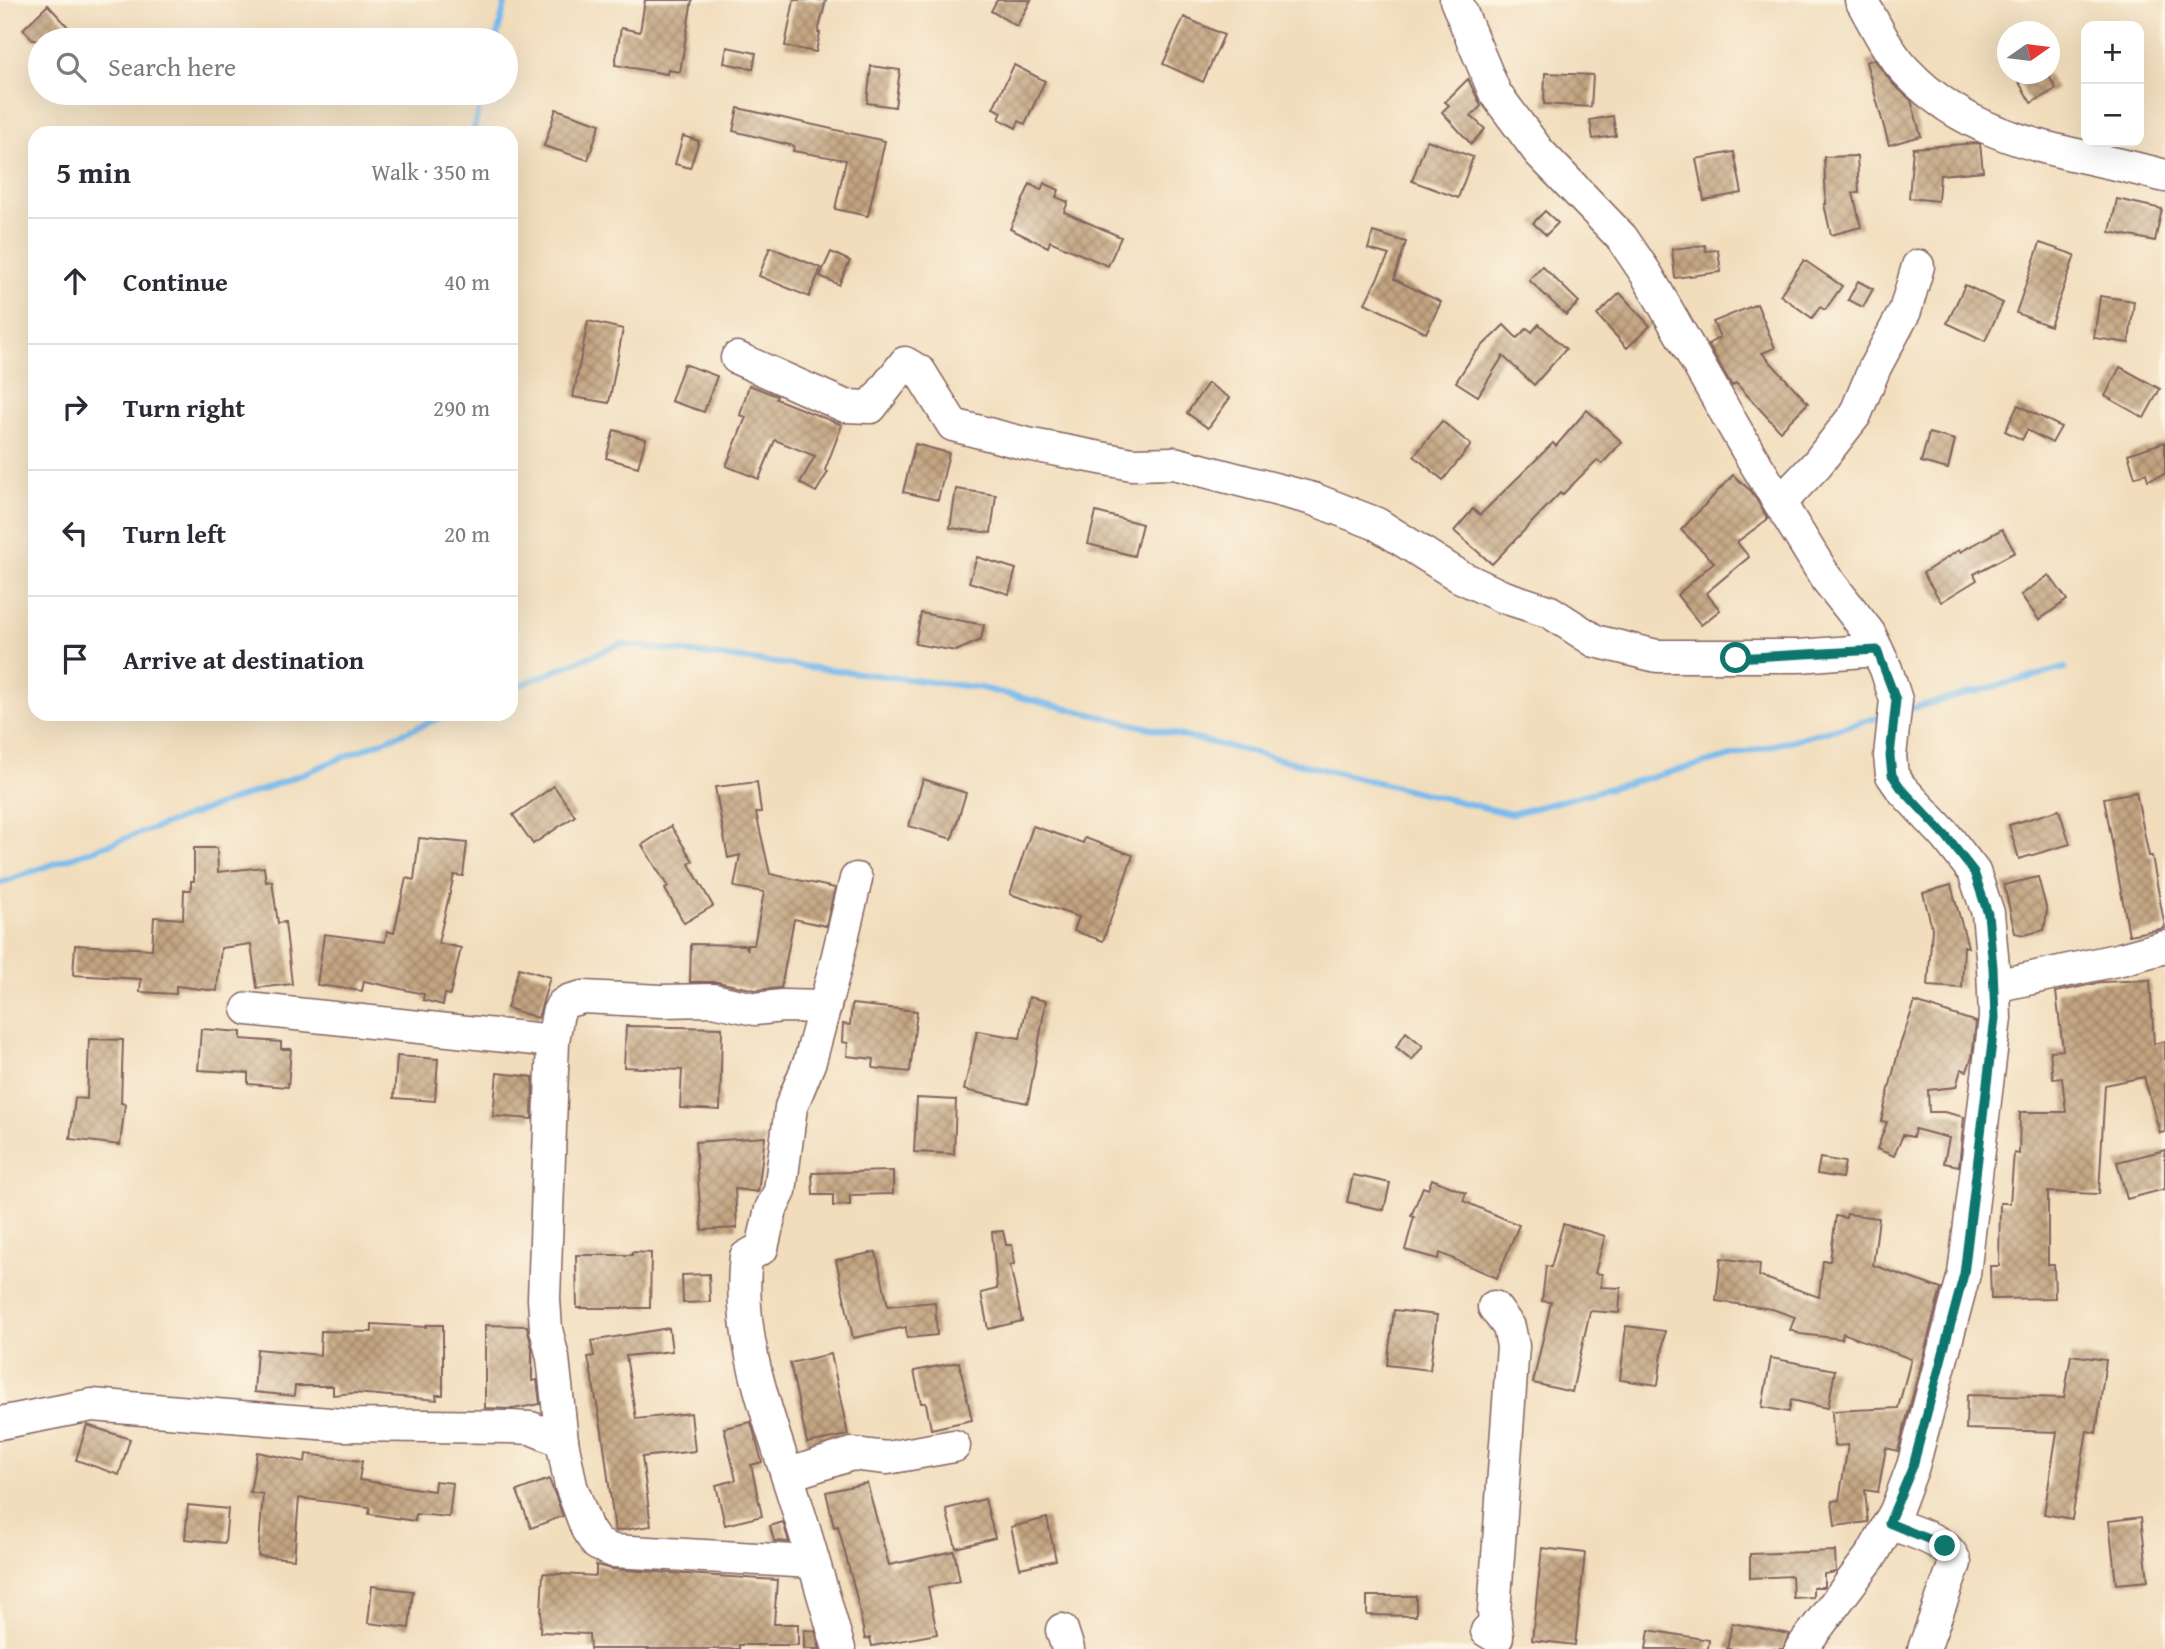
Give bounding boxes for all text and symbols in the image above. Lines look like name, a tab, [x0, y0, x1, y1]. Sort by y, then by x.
north arrow	[1997, 21, 2060, 84]
map controls	[2081, 21, 2144, 147]
button: +	[2081, 21, 2144, 84]
search box	[28, 28, 518, 105]
text: Search here	[108, 47, 236, 86]
icon: search	[52, 48, 90, 86]
button: −	[2081, 84, 2144, 147]
text: 5 min	[56, 150, 131, 194]
text: Walk · 350 m	[371, 155, 490, 188]
icon: ahead	[56, 262, 94, 300]
text: Continue	[123, 262, 228, 301]
text: 40 m	[444, 265, 490, 298]
icon: right	[56, 388, 94, 426]
text: Turn right	[123, 388, 245, 427]
text: 290 m	[433, 391, 490, 424]
icon: left	[56, 514, 94, 552]
text: Turn left	[123, 514, 226, 553]
text: 20 m	[444, 517, 490, 550]
icon: arrive	[56, 640, 94, 678]
text: Arrive at destination	[123, 640, 364, 679]
route start	[1720, 642, 1751, 673]
route end	[1929, 1530, 1960, 1561]

